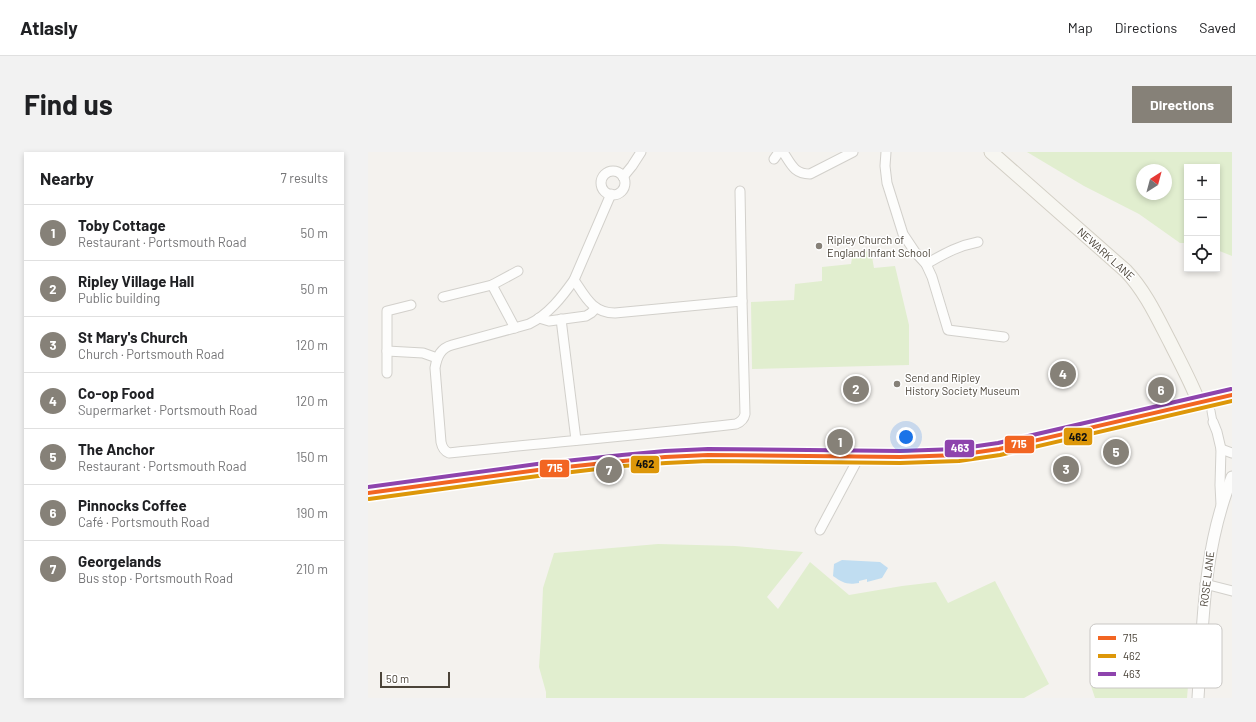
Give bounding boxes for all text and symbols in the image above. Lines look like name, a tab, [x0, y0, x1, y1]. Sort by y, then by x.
text: Atlasly	[20, 16, 78, 39]
text: Map	[1068, 19, 1093, 36]
text: Directions	[1115, 19, 1177, 36]
text: Saved	[1199, 19, 1236, 36]
button: Directions	[1132, 86, 1232, 123]
text: Find us	[24, 87, 113, 121]
north arrow	[1136, 164, 1172, 200]
map controls	[1184, 164, 1220, 272]
button: +	[1184, 164, 1220, 200]
text: Nearby	[40, 168, 94, 188]
text: 7 results	[281, 170, 328, 186]
button: −	[1184, 200, 1220, 236]
text: Toby Cottage	[78, 216, 166, 234]
text: 1	[51, 225, 55, 241]
text: 50 m	[301, 225, 328, 241]
street label: NEWARK LANE	[1075, 225, 1138, 283]
place label: Ripley Church of England Infant School	[827, 233, 930, 259]
text: Restaurant · Portsmouth Road	[78, 234, 247, 250]
button: locate	[1184, 236, 1220, 272]
marker: Ripley Church of England Infant School	[814, 241, 824, 251]
text: Ripley Village Hall	[78, 272, 194, 290]
text: 2	[49, 281, 57, 297]
text: 50 m	[301, 281, 328, 297]
text: Public building	[78, 290, 160, 306]
text: St Mary's Church	[78, 328, 188, 346]
text: 3	[49, 337, 57, 353]
text: 120 m	[296, 337, 328, 353]
text: Church · Portsmouth Road	[78, 346, 224, 362]
pin: 4	[1050, 359, 1076, 389]
place label: Send and Ripley History Society Museum	[905, 371, 1020, 397]
pin: 2	[843, 374, 869, 404]
pin: 6	[1148, 375, 1174, 405]
marker: Send and Ripley History Society Museum	[892, 379, 902, 389]
text: Co-op Food	[78, 384, 154, 402]
text: 4	[49, 393, 57, 409]
text: 120 m	[296, 393, 328, 409]
text: Supermarket · Portsmouth Road	[78, 402, 257, 418]
pin: 1	[827, 427, 853, 457]
your location	[896, 427, 916, 447]
line badge: 462	[1063, 427, 1093, 446]
text: 462	[1069, 430, 1087, 443]
line badge: 715	[1004, 435, 1035, 454]
text: 715	[1011, 437, 1027, 450]
pin: 5	[1103, 437, 1129, 467]
line badge: 463	[944, 439, 975, 458]
text: The Anchor	[78, 440, 155, 458]
text: 463	[951, 441, 969, 454]
text: 5	[49, 449, 57, 465]
text: 150 m	[296, 449, 328, 465]
pin: 3	[1053, 454, 1079, 484]
pin: 7	[596, 455, 622, 485]
line badge: 462	[630, 455, 660, 474]
text: 462	[636, 457, 654, 470]
text: Restaurant · Portsmouth Road	[78, 458, 247, 474]
line badge: 715	[539, 459, 570, 478]
text: 715	[547, 461, 563, 474]
text: Pinnocks Coffee	[78, 496, 187, 514]
text: 6	[50, 505, 56, 521]
text: 190 m	[296, 505, 328, 521]
text: Café · Portsmouth Road	[78, 514, 210, 530]
street label: ROSE LANE	[1197, 550, 1216, 608]
text: Georgelands	[78, 552, 161, 570]
text: 7	[50, 561, 56, 577]
text: 210 m	[296, 561, 328, 577]
text: Bus stop · Portsmouth Road	[78, 570, 233, 586]
legend	[1090, 624, 1222, 688]
text: 715	[1123, 631, 1138, 644]
text: 462	[1123, 649, 1141, 662]
text: 463	[1123, 667, 1140, 680]
scale bar	[380, 670, 450, 689]
text: 50 m	[386, 672, 409, 685]

